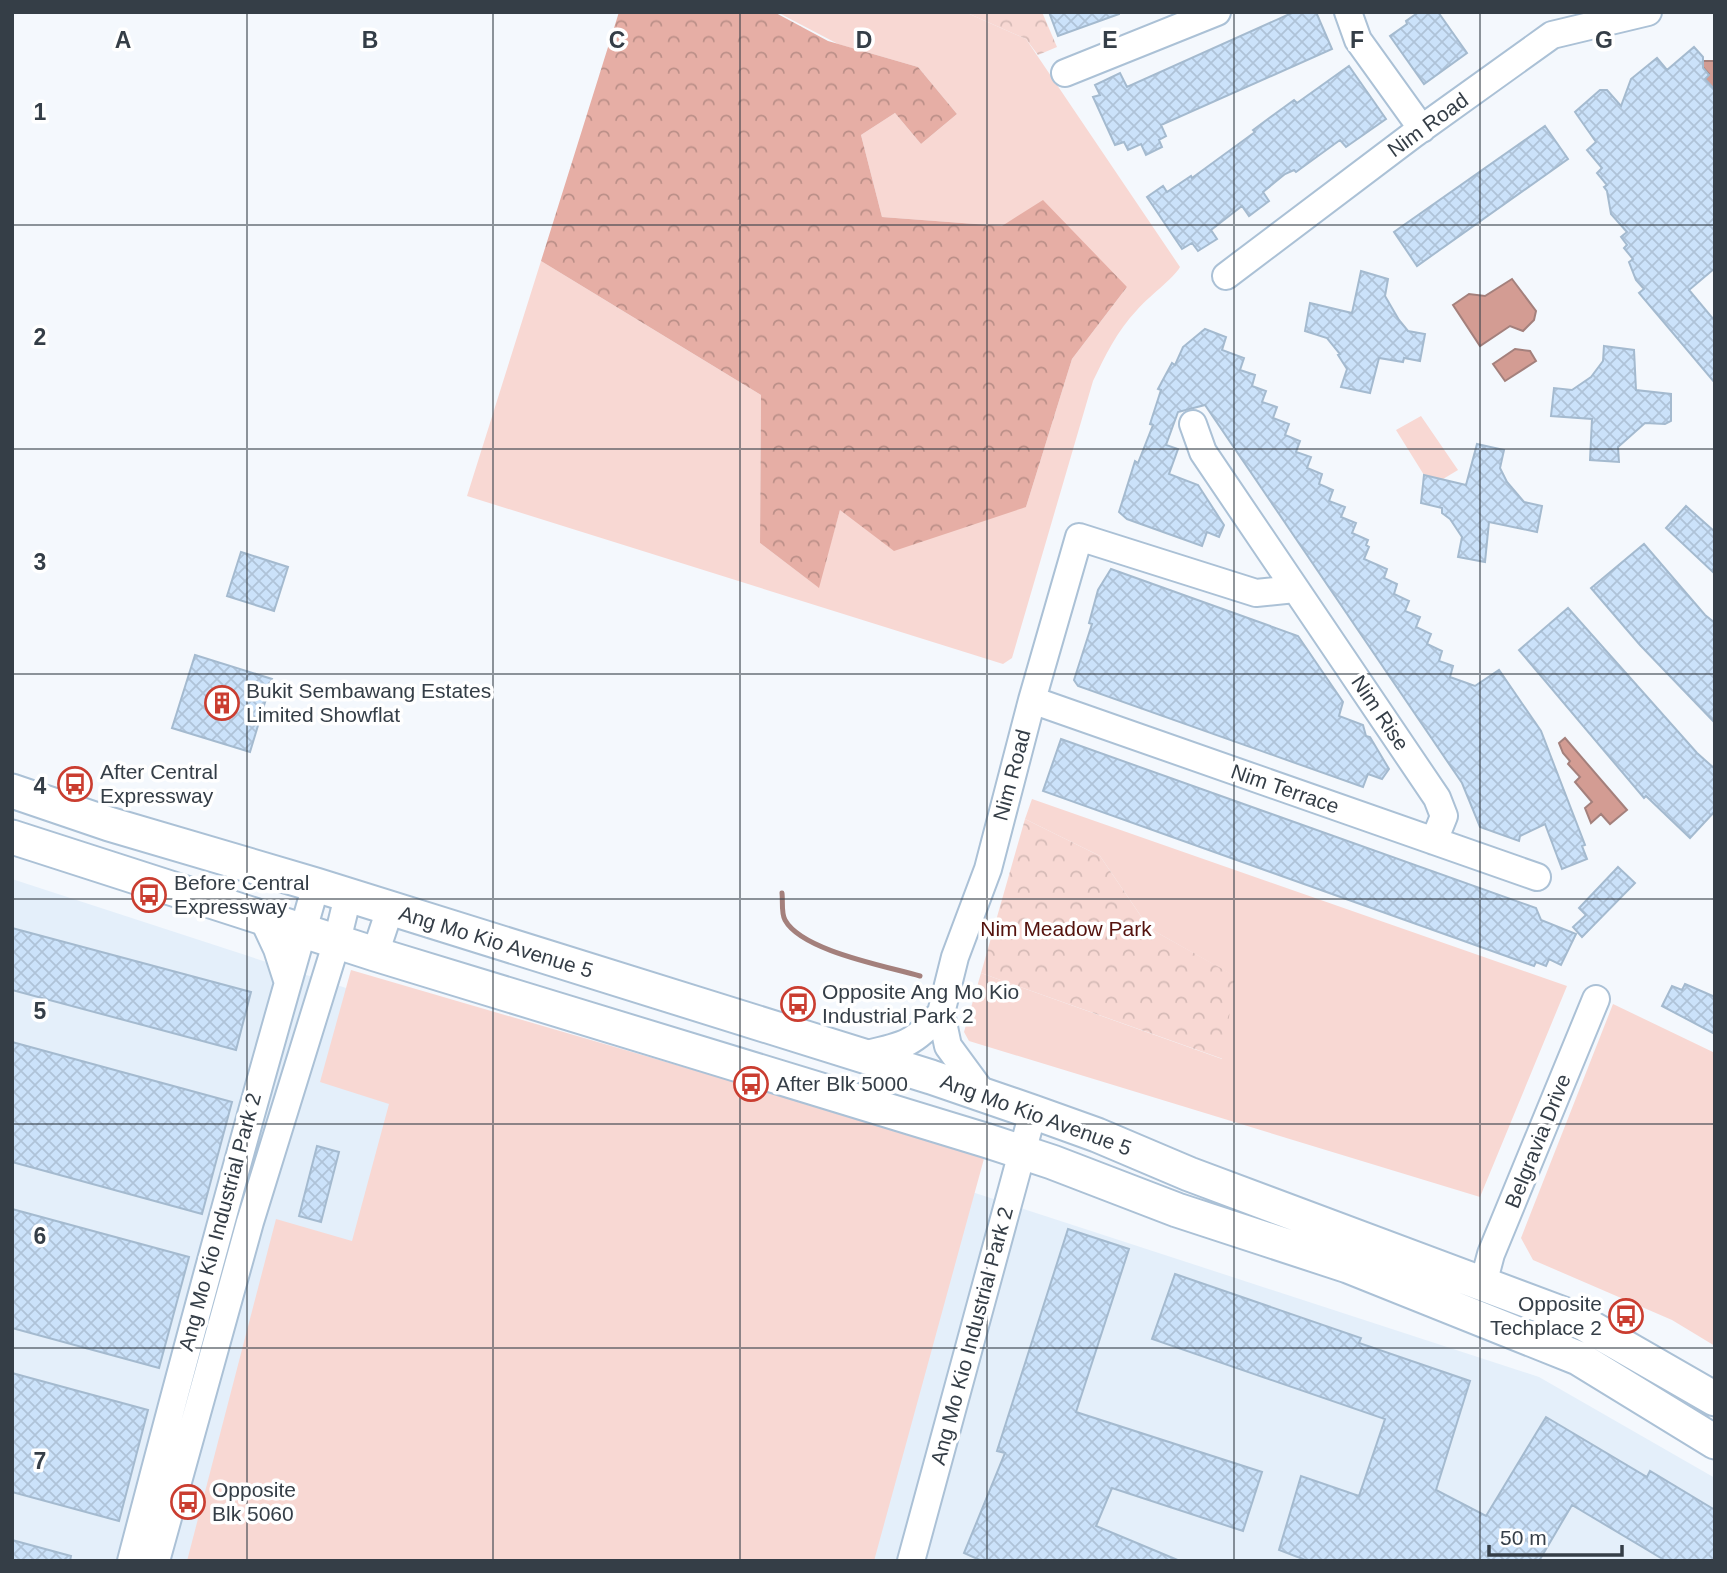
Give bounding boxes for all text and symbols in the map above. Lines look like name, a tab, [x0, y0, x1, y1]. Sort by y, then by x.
text: A	[115, 27, 131, 53]
text: B	[362, 27, 378, 53]
text: C	[609, 27, 625, 53]
text: D	[856, 27, 872, 53]
text: E	[1102, 27, 1118, 53]
text: F	[1350, 27, 1364, 53]
text: G	[1595, 27, 1613, 53]
street label: Nim Road	[1383, 88, 1472, 161]
text: 1	[34, 99, 47, 125]
text: 2	[34, 324, 46, 350]
text: 3	[34, 549, 46, 575]
street label: Nim Rise	[1347, 671, 1414, 754]
place label: Bukit Sembawang Estates Limited Showflat	[246, 679, 491, 726]
building icon: Bukit Sembawang Estates Limited Showflat	[203, 684, 241, 722]
street label: Nim Road	[988, 727, 1035, 823]
street label: Nim Terrace	[1228, 759, 1342, 818]
place label: After Central Expressway	[100, 760, 218, 807]
bus stop icon: After Central Expressway	[56, 765, 94, 803]
text: 4	[34, 773, 47, 799]
place label: Before Central Expressway	[174, 871, 309, 918]
bus stop icon: Before Central Expressway	[130, 876, 168, 914]
street label: Ang Mo Kio Avenue 5	[396, 901, 596, 982]
park label: Nim Meadow Park	[980, 917, 1152, 940]
place label: Opposite Ang Mo Kio Industrial Park 2	[822, 980, 1019, 1027]
bus stop icon: Opposite Ang Mo Kio Industrial Park 2	[779, 985, 817, 1023]
text: 5	[34, 998, 47, 1024]
bus stop icon: After Blk 5000	[732, 1065, 770, 1103]
street label: Ang Mo Kio Avenue 5	[938, 1069, 1135, 1160]
street label: Belgravia Drive	[1500, 1070, 1575, 1211]
place label: After Blk 5000	[776, 1072, 908, 1095]
street label: Ang Mo Kio Industrial Park 2	[174, 1090, 265, 1353]
street label: Ang Mo Kio Industrial Park 2	[926, 1204, 1017, 1467]
text: 6	[34, 1223, 46, 1249]
place label: Opposite Techplace 2	[1490, 1292, 1602, 1339]
bus stop icon: Opposite Techplace 2	[1607, 1297, 1645, 1335]
text: 7	[34, 1448, 46, 1474]
place label: Opposite Blk 5060	[212, 1478, 296, 1525]
bus stop icon: Opposite Blk 5060	[169, 1483, 207, 1521]
scale bar	[1489, 1514, 1622, 1558]
text: 50 m	[1500, 1526, 1547, 1549]

